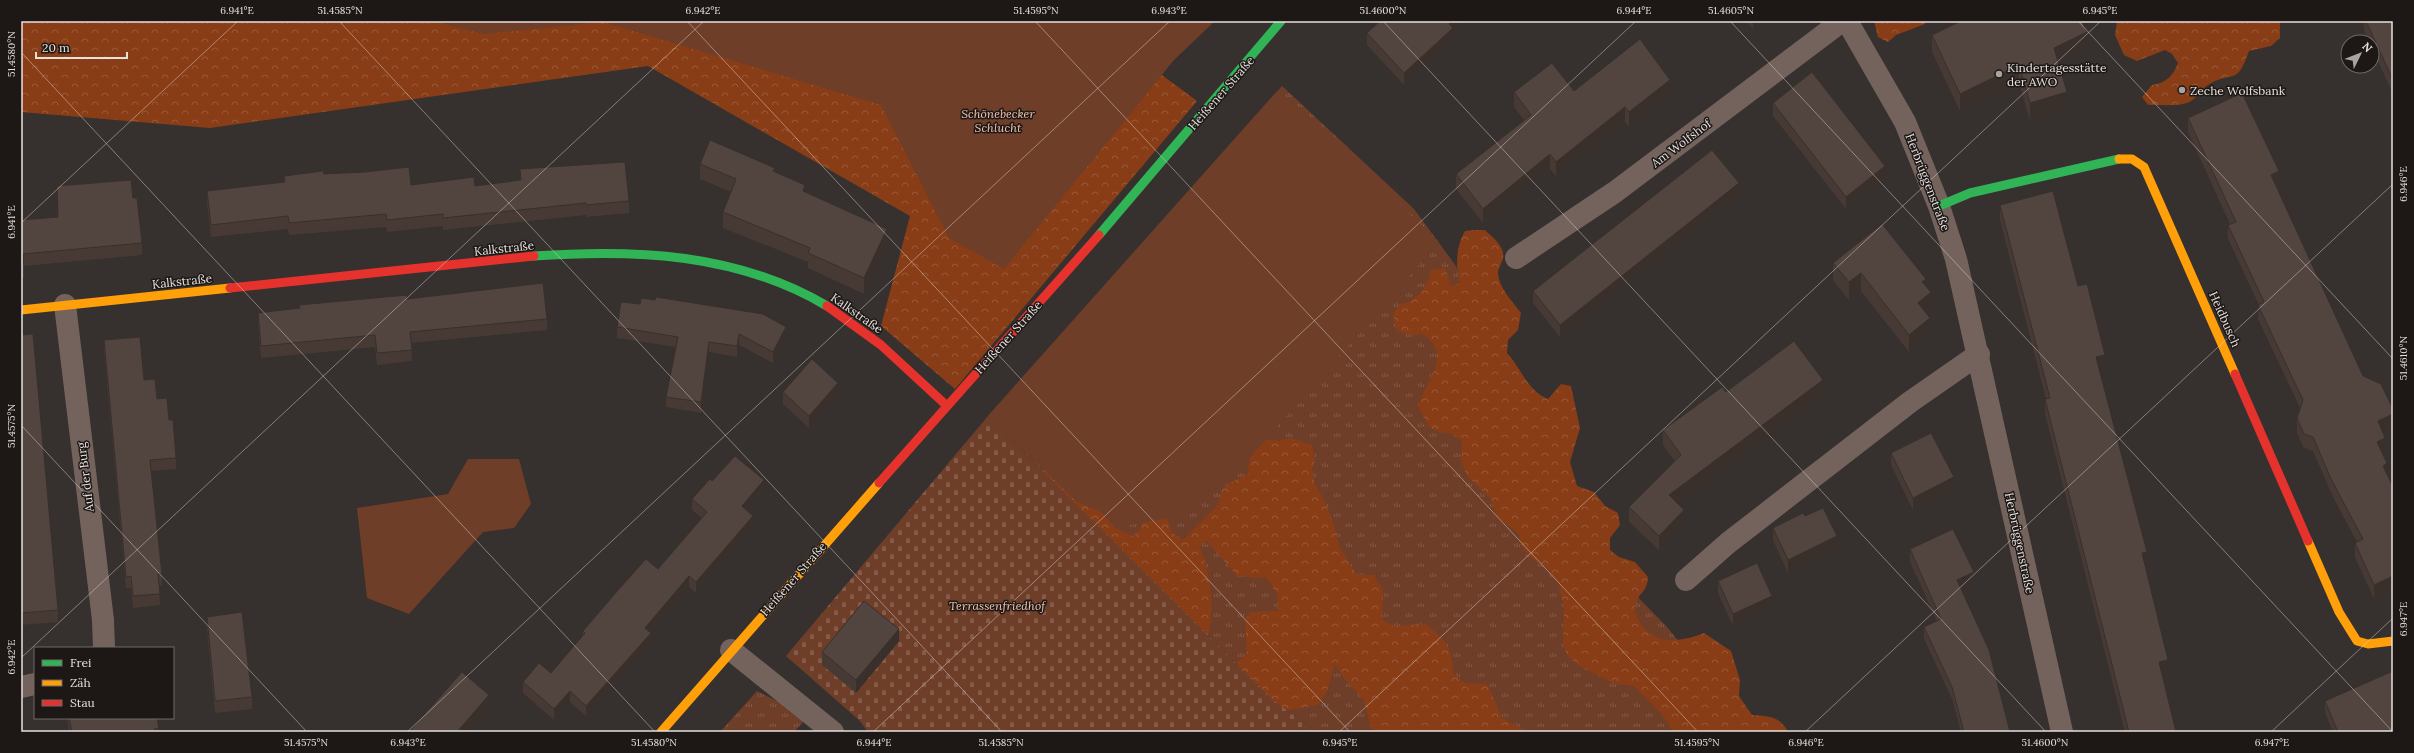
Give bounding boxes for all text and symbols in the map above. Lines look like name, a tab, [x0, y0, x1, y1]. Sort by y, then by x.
text: 6.941°E	[220, 4, 254, 17]
text: 51.4585°N	[317, 4, 363, 17]
text: 6.942°E	[685, 4, 721, 17]
text: 51.4595°N	[1013, 4, 1059, 17]
text: 6.943°E	[1151, 4, 1187, 17]
text: 51.4600°N	[1360, 4, 1407, 17]
text: 6.944°E	[1617, 4, 1652, 17]
text: 51.4605°N	[1708, 4, 1754, 17]
text: 6.945°E	[2082, 4, 2118, 17]
text: 51.4580°N	[5, 31, 18, 77]
scale bar	[36, 34, 127, 60]
north arrow	[2340, 34, 2380, 74]
text: N	[2359, 39, 2376, 55]
text: 20 m	[42, 40, 70, 55]
street label: Heißener Straße	[1185, 53, 1258, 133]
place label: Kindertagesstätte der AWO	[2007, 60, 2107, 89]
marker: Kindertagesstätte der AWO	[1994, 69, 2004, 79]
place label: Zeche Wolfsbank	[2190, 83, 2286, 98]
marker: Zeche Wolfsbank	[2177, 85, 2187, 95]
park label: Schönebecker Schlucht	[961, 106, 1035, 135]
street label: Am Wolfshof	[1647, 115, 1715, 171]
street label: Herbrüggenstraße	[1902, 131, 1954, 233]
text: 6.946°E	[2397, 166, 2410, 202]
text: 6.941°E	[5, 205, 18, 239]
street label: Kalkstraße	[473, 237, 535, 259]
street label: Kalkstraße	[151, 270, 213, 292]
street label: Heidbusch	[2206, 289, 2244, 349]
street label: Kalkstraße	[828, 290, 886, 337]
street label: Heißener Straße	[971, 297, 1045, 377]
text: 51.4610°N	[2397, 335, 2410, 380]
text: 51.4575°N	[5, 404, 18, 448]
street label: Auf der Burg	[73, 441, 97, 514]
street label: Herbrüggenstraße	[2002, 491, 2038, 596]
street label: Heißener Straße	[757, 539, 830, 619]
park label: Terrassenfriedhof	[949, 598, 1046, 613]
text: 6.947°E	[2397, 602, 2410, 636]
text: 6.942°E	[5, 639, 18, 675]
legend	[34, 647, 174, 719]
text: Frei	[70, 655, 91, 670]
text: Zäh	[70, 675, 91, 690]
text: Stau	[70, 695, 95, 710]
text: 51.4575°N	[284, 736, 328, 749]
text: 6.943°E	[390, 736, 426, 749]
text: 51.4580°N	[631, 736, 677, 749]
text: 6.944°E	[857, 736, 892, 749]
text: 51.4585°N	[978, 736, 1024, 749]
text: 6.945°E	[1322, 736, 1358, 749]
text: 51.4595°N	[1674, 736, 1720, 749]
text: 6.946°E	[1788, 736, 1824, 749]
text: 51.4600°N	[2022, 736, 2069, 749]
text: 6.947°E	[2255, 736, 2289, 749]

